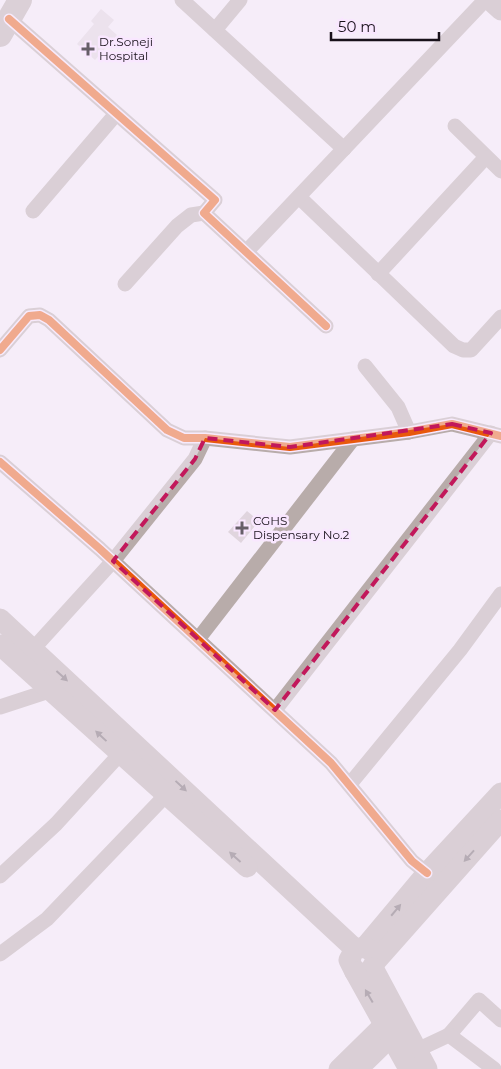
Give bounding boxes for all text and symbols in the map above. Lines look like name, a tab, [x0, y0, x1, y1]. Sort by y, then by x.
scale bar	[331, 10, 438, 42]
text: 50 m	[338, 17, 376, 36]
place label: Dr.Soneji Hospital	[99, 34, 153, 63]
marker: Dr.Soneji Hospital	[81, 42, 95, 56]
place label: CGHS Dispensary No.2	[253, 513, 350, 542]
marker: CGHS Dispensary No.2	[235, 521, 249, 535]
one-way arrow	[55, 670, 67, 682]
one-way arrow	[95, 730, 107, 742]
one-way arrow	[175, 780, 187, 792]
one-way arrow	[463, 849, 474, 862]
one-way arrow	[229, 851, 241, 863]
one-way arrow	[391, 903, 402, 916]
one-way arrow	[364, 989, 373, 1002]

